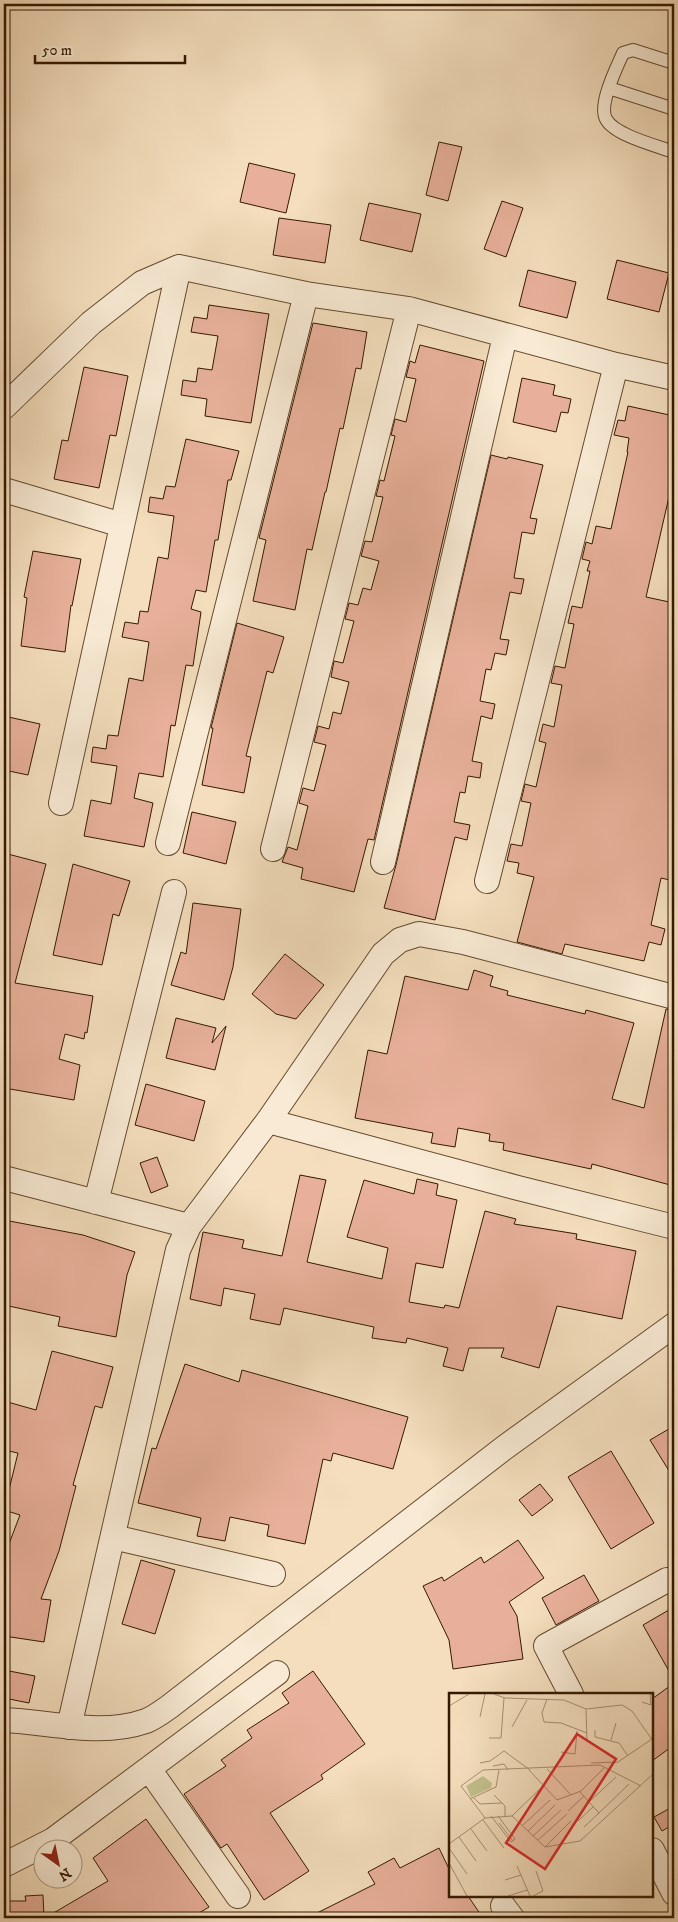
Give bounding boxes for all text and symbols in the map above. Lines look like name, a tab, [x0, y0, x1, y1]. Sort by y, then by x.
scale bar	[35, 32, 185, 64]
text: 50 m	[42, 41, 72, 60]
inset map	[449, 1693, 653, 1897]
north arrow	[32, 1840, 82, 1890]
text: N	[54, 1863, 74, 1885]

